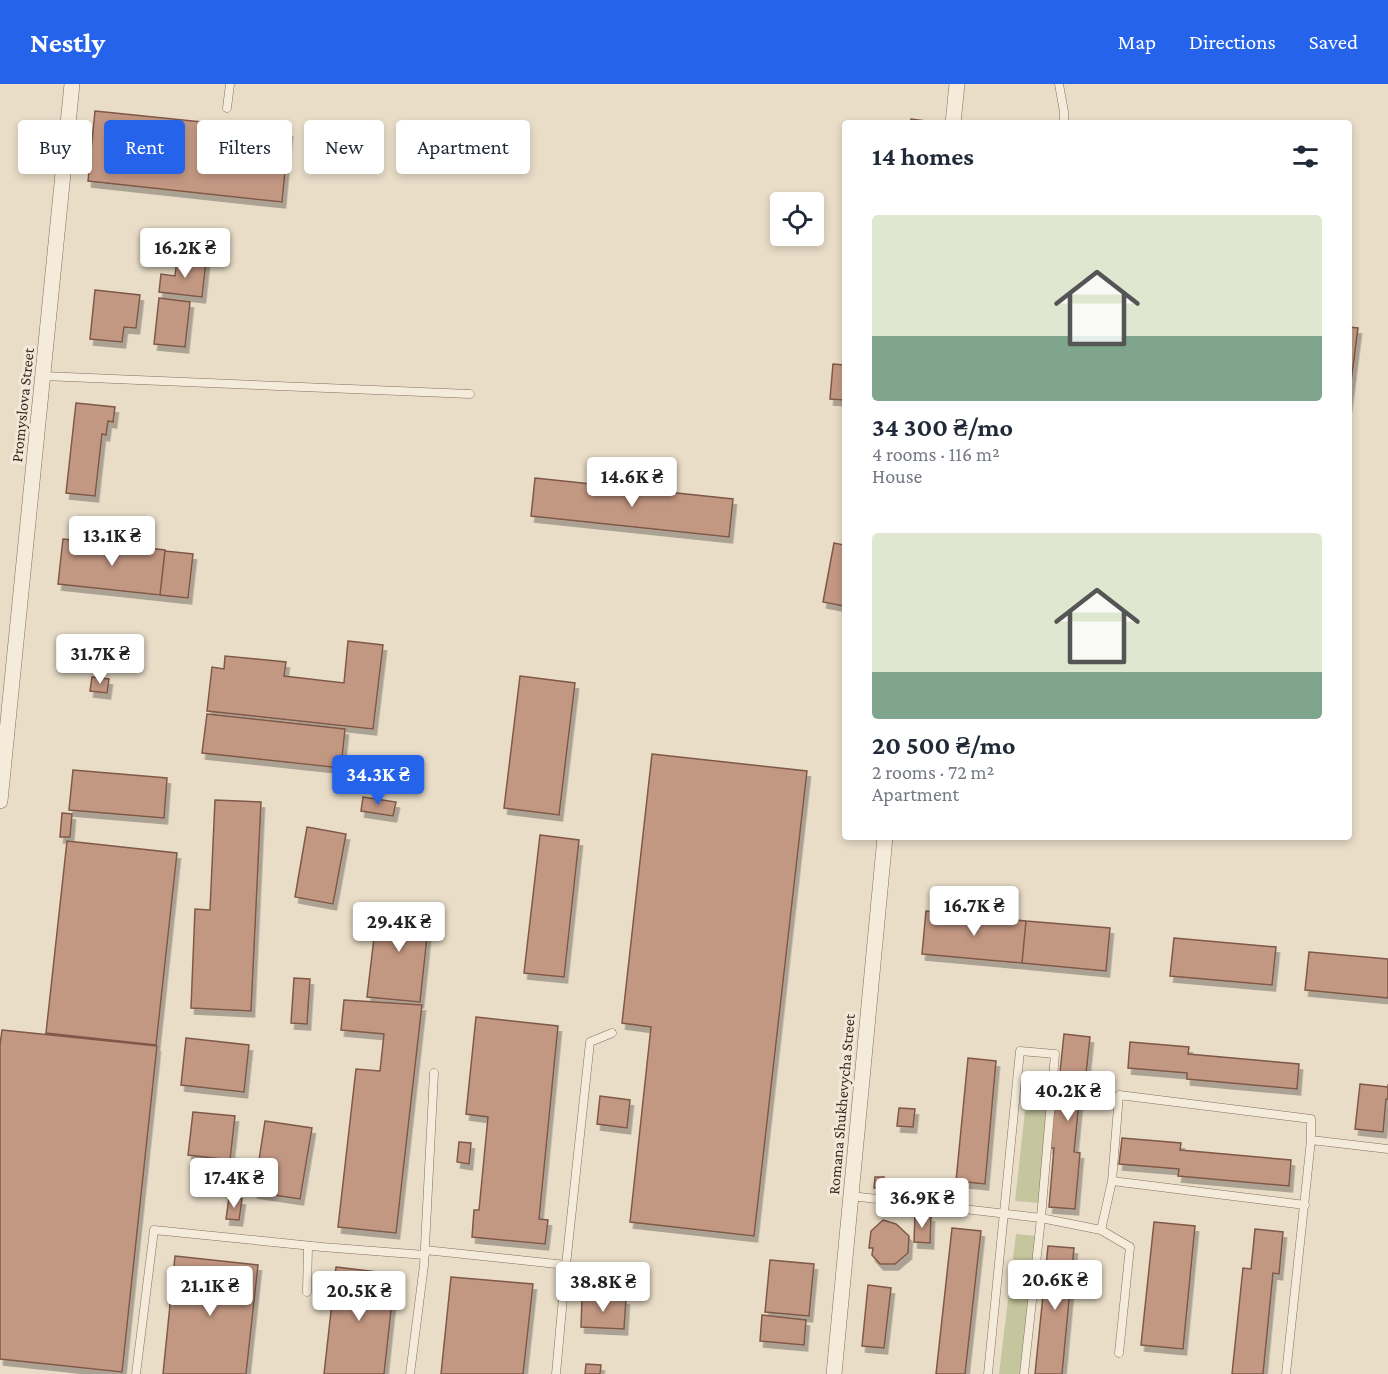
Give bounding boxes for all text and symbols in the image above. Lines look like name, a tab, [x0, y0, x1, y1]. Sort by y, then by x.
text: Nestly	[30, 27, 105, 58]
text: Map	[1118, 30, 1156, 54]
text: Directions	[1189, 30, 1276, 54]
text: Saved	[1309, 30, 1358, 54]
chip: Buy	[18, 120, 92, 174]
chip: Rent	[104, 120, 185, 174]
chip: Filters	[197, 120, 292, 174]
chip: New	[304, 120, 384, 174]
chip: Apartment	[396, 120, 530, 174]
icon: filters	[1289, 140, 1322, 173]
text: 14 homes	[872, 142, 974, 171]
map controls	[770, 192, 824, 246]
button: locate	[770, 192, 824, 246]
pin: 16.2K ₴	[130, 228, 240, 279]
text: 16.2K ₴	[154, 236, 216, 258]
icon: home	[1043, 254, 1151, 362]
street label: Promyslova Street	[8, 346, 38, 463]
text: 34 300 ₴/mo	[872, 413, 1013, 442]
text: 4 rooms · 116 m²	[872, 443, 1000, 465]
pin: 14.6K ₴	[577, 457, 687, 508]
text: 14.6K ₴	[601, 465, 663, 487]
text: House	[872, 465, 922, 487]
pin: 13.1K ₴	[57, 516, 167, 567]
text: 13.1K ₴	[83, 524, 141, 546]
icon: home	[1043, 572, 1151, 680]
pin: 31.7K ₴	[45, 634, 155, 685]
text: 31.7K ₴	[70, 642, 130, 664]
text: 20 500 ₴/mo	[872, 731, 1015, 760]
pin: 34.3K ₴	[323, 755, 433, 806]
text: 2 rooms · 72 m²	[872, 761, 994, 783]
text: 34.3K ₴	[346, 763, 410, 785]
text: Apartment	[872, 783, 959, 805]
pin: 16.7K ₴	[919, 886, 1029, 937]
text: 16.7K ₴	[944, 894, 1004, 916]
pin: 29.4K ₴	[344, 902, 454, 953]
text: 29.4K ₴	[367, 910, 431, 932]
street label: Romana Shukhevycha Street	[825, 1012, 859, 1195]
pin: 40.2K ₴	[1013, 1071, 1123, 1122]
text: 40.2K ₴	[1035, 1079, 1101, 1101]
pin: 17.4K ₴	[179, 1158, 289, 1209]
text: 17.4K ₴	[204, 1166, 264, 1188]
pin: 36.9K ₴	[867, 1178, 977, 1229]
text: 36.9K ₴	[890, 1186, 954, 1208]
pin: 20.6K ₴	[1000, 1260, 1110, 1311]
pin: 38.8K ₴	[548, 1262, 658, 1313]
pin: 21.1K ₴	[155, 1266, 265, 1317]
text: 20.6K ₴	[1022, 1268, 1088, 1290]
text: 38.8K ₴	[570, 1270, 636, 1292]
pin: 20.5K ₴	[304, 1271, 414, 1322]
text: 21.1K ₴	[181, 1274, 239, 1296]
text: 20.5K ₴	[327, 1279, 391, 1301]

